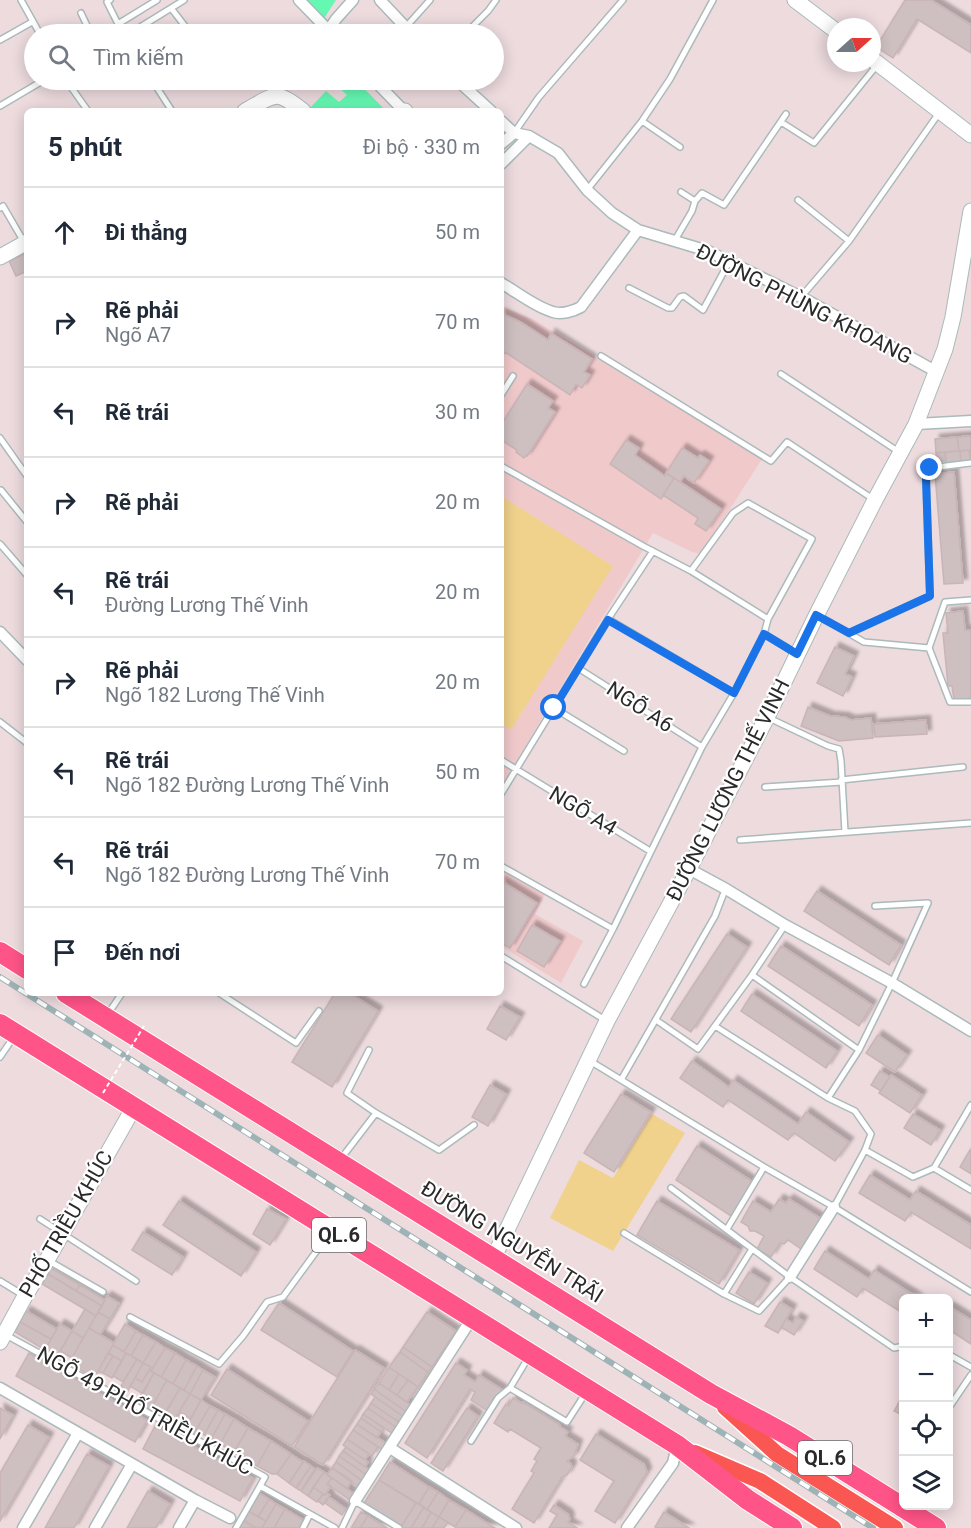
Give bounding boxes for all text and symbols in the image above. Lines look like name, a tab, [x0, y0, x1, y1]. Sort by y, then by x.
north arrow	[827, 18, 881, 72]
search box	[24, 24, 504, 90]
icon: search	[45, 41, 78, 74]
text: Tìm kiếm	[93, 45, 184, 70]
text: 5 phút	[48, 132, 122, 162]
text: Đi bộ · 330 m	[363, 135, 480, 159]
icon: ahead	[48, 216, 81, 249]
text: Đi thẳng	[105, 220, 187, 245]
text: 50 m	[435, 220, 480, 244]
street label: ĐƯỜNG PHÙNG KHOANG	[692, 239, 916, 369]
text: Rẽ phải	[105, 298, 179, 323]
icon: right	[48, 306, 81, 339]
text: 70 m	[435, 310, 480, 334]
text: Ngõ A7	[105, 323, 171, 347]
icon: left	[48, 396, 81, 429]
text: Rẽ trái	[105, 400, 169, 425]
text: 30 m	[435, 400, 480, 424]
route end	[916, 454, 942, 480]
icon: right	[48, 486, 81, 519]
text: Rẽ phải	[105, 490, 179, 515]
text: 20 m	[435, 490, 480, 514]
text: Rẽ trái	[105, 568, 169, 593]
icon: left	[48, 576, 81, 609]
text: 20 m	[435, 580, 480, 604]
text: Đường Lương Thế Vinh	[105, 593, 309, 617]
text: Rẽ phải	[105, 658, 179, 683]
icon: right	[48, 666, 81, 699]
text: 20 m	[435, 670, 480, 694]
street label: ĐƯỜNG LƯƠNG THẾ VINH	[661, 675, 794, 905]
street label: NGÕ A6	[602, 677, 678, 737]
text: Ngõ 182 Lương Thế Vinh	[105, 683, 325, 707]
route start	[540, 694, 566, 720]
text: Rẽ trái	[105, 748, 169, 773]
icon: left	[48, 756, 81, 789]
text: 50 m	[435, 760, 480, 784]
text: Ngõ 182 Đường Lương Thế Vinh	[105, 773, 389, 797]
street label: NGÕ A4	[545, 782, 621, 841]
text: Rẽ trái	[105, 838, 169, 863]
icon: left	[48, 846, 81, 879]
text: 70 m	[435, 850, 480, 874]
text: Ngõ 182 Đường Lương Thế Vinh	[105, 863, 389, 887]
icon: arrive	[48, 936, 81, 969]
text: Đến nơi	[105, 940, 180, 965]
street label: PHỐ TRIỀU KHÚC	[14, 1146, 118, 1301]
street label: ĐƯỜNG NGUYỄN TRÃI	[417, 1175, 608, 1308]
road number: QL.6	[312, 1218, 366, 1252]
map controls	[899, 1294, 953, 1510]
button: +	[899, 1294, 953, 1348]
street label: NGÕ 49 PHỐ TRIỀU KHÚC	[33, 1341, 257, 1480]
button: −	[899, 1348, 953, 1402]
button: locate	[899, 1402, 953, 1456]
road number: QL.6	[798, 1441, 852, 1475]
button: layers	[899, 1456, 953, 1510]

